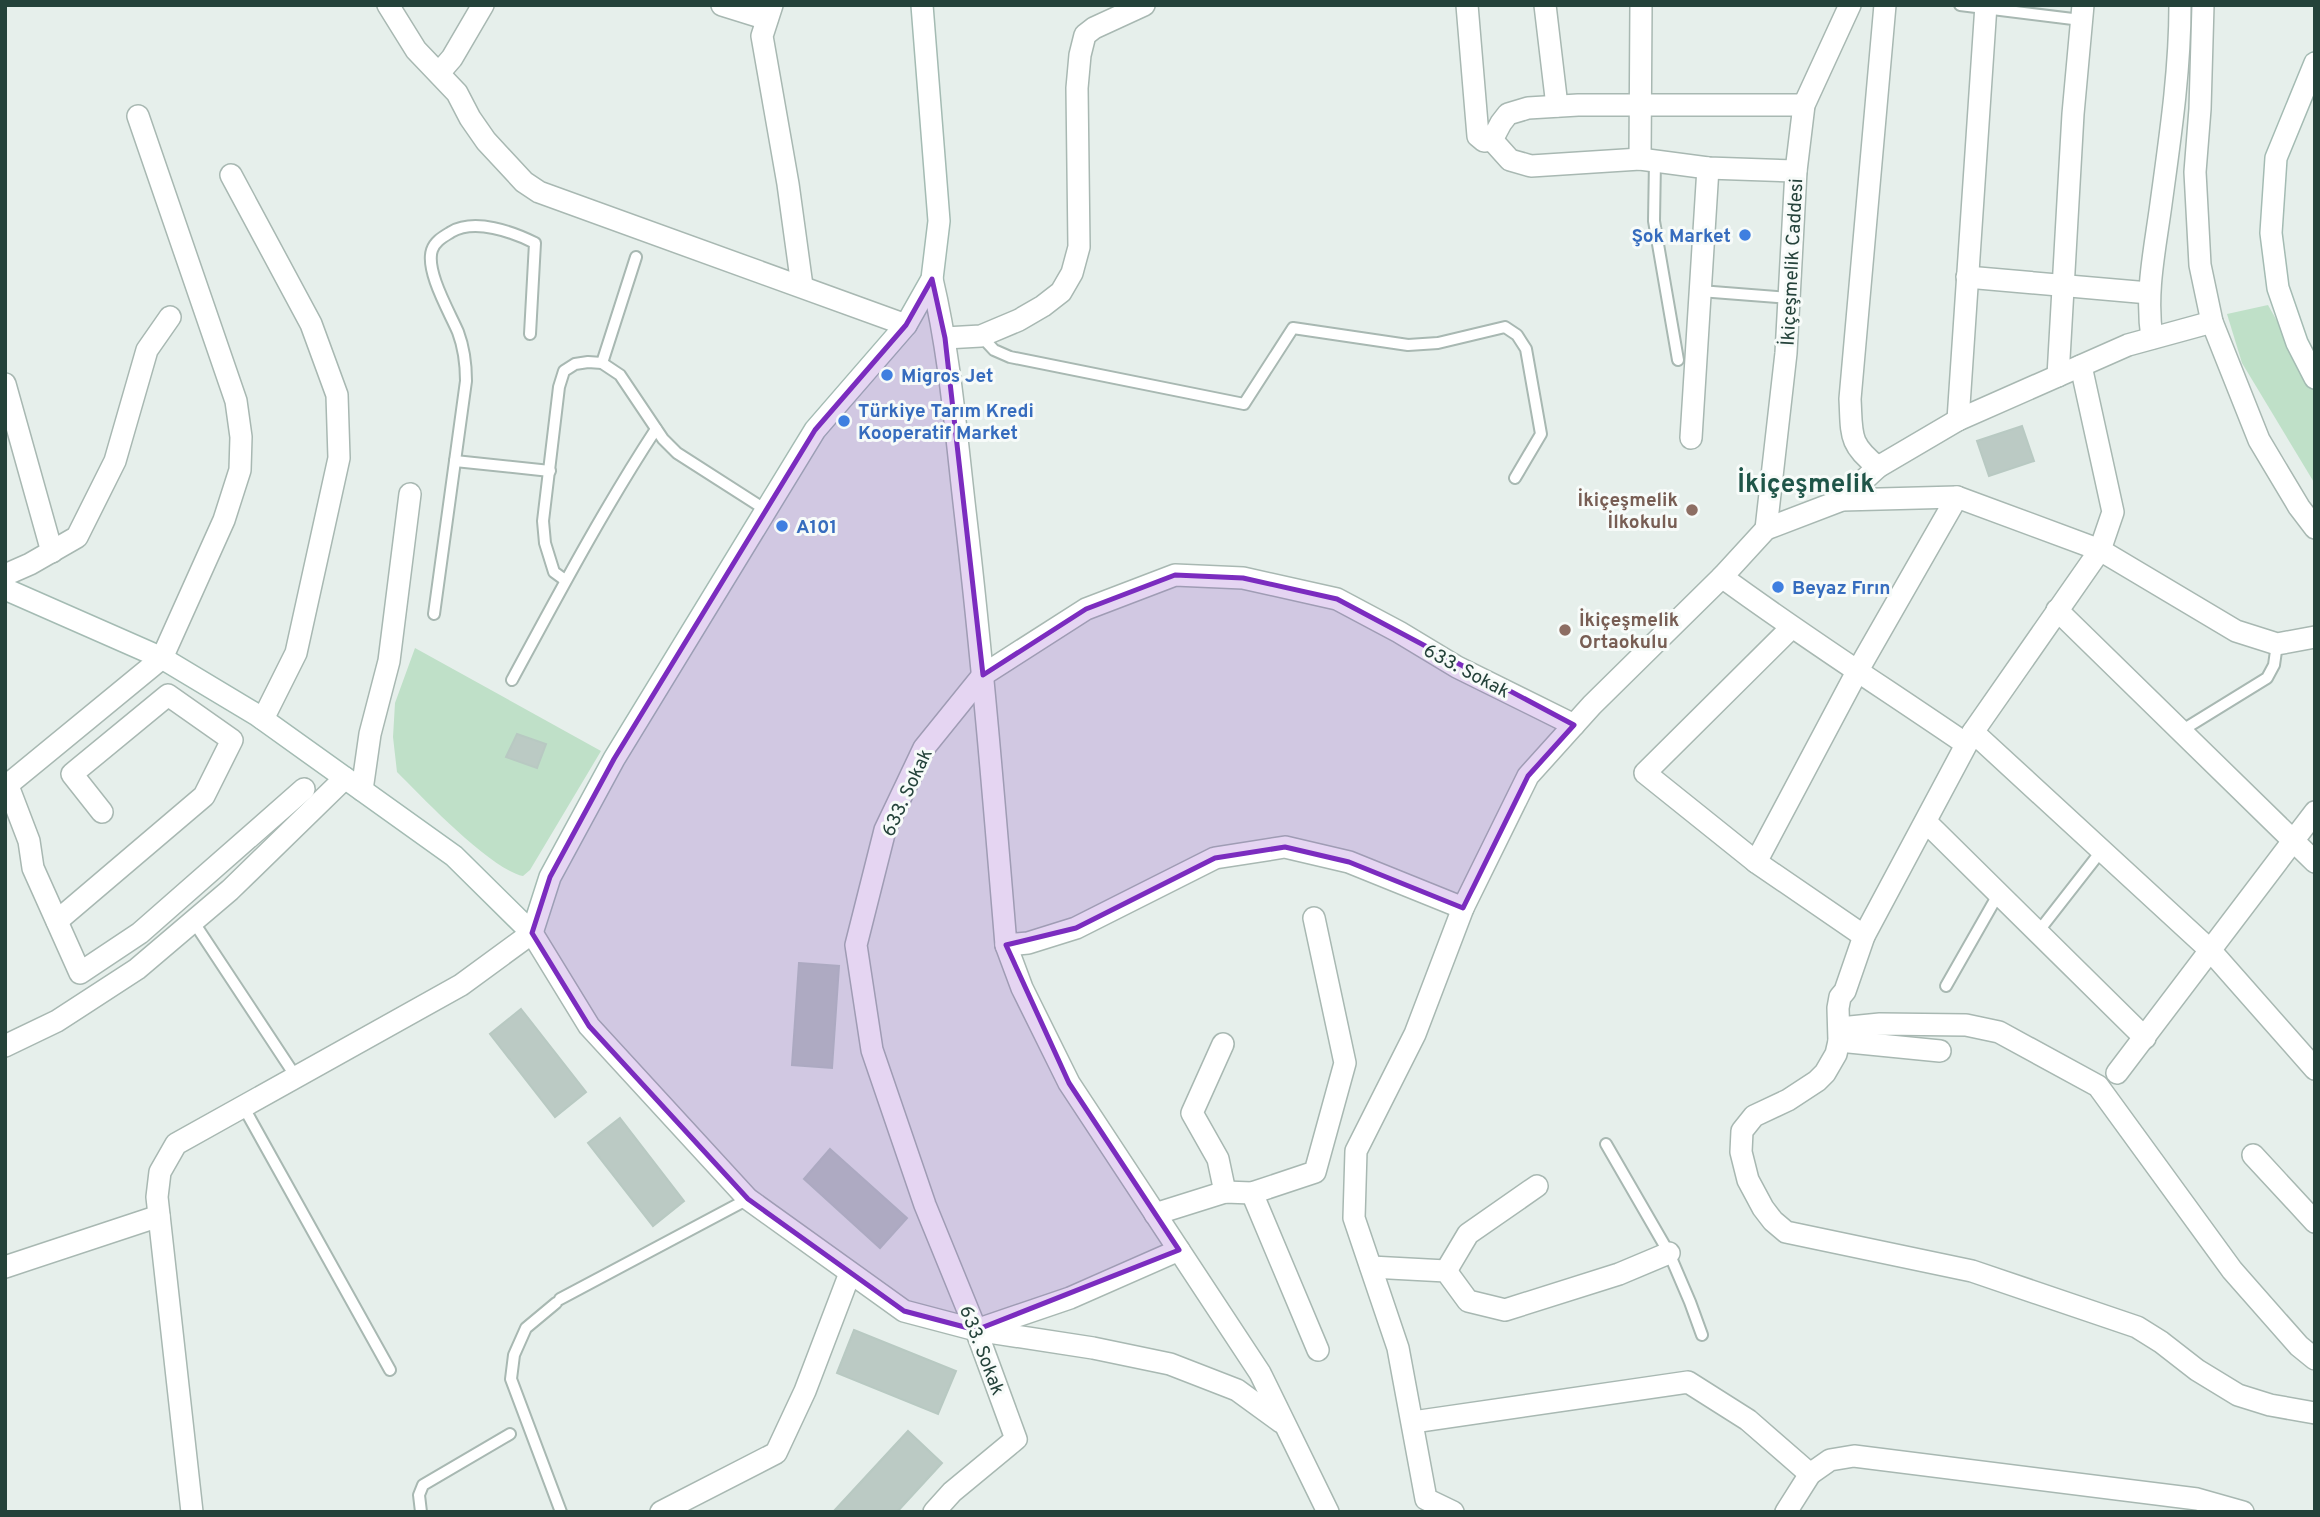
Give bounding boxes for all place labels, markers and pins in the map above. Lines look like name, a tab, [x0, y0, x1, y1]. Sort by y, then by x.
place label: Şok Market	[1632, 225, 1731, 249]
marker: Şok Market	[1737, 227, 1753, 243]
place label: Migros Jet	[901, 365, 993, 389]
marker: Migros Jet	[879, 367, 895, 383]
place label: Türkiye Tarım Kredi Kooperatif Market	[858, 400, 1034, 446]
marker: Türkiye Tarım Kredi Kooperatif Market	[836, 413, 852, 429]
place label: İkiçeşmelik İlkokulu	[1578, 488, 1678, 535]
marker: İkiçeşmelik İlkokulu	[1684, 502, 1700, 518]
place label: A101	[796, 516, 837, 540]
marker: A101	[774, 518, 790, 534]
place label: Beyaz Fırın	[1792, 577, 1891, 601]
marker: Beyaz Fırın	[1770, 579, 1786, 595]
place label: İkiçeşmelik Ortaokulu	[1579, 608, 1680, 655]
marker: İkiçeşmelik Ortaokulu	[1557, 622, 1573, 638]

